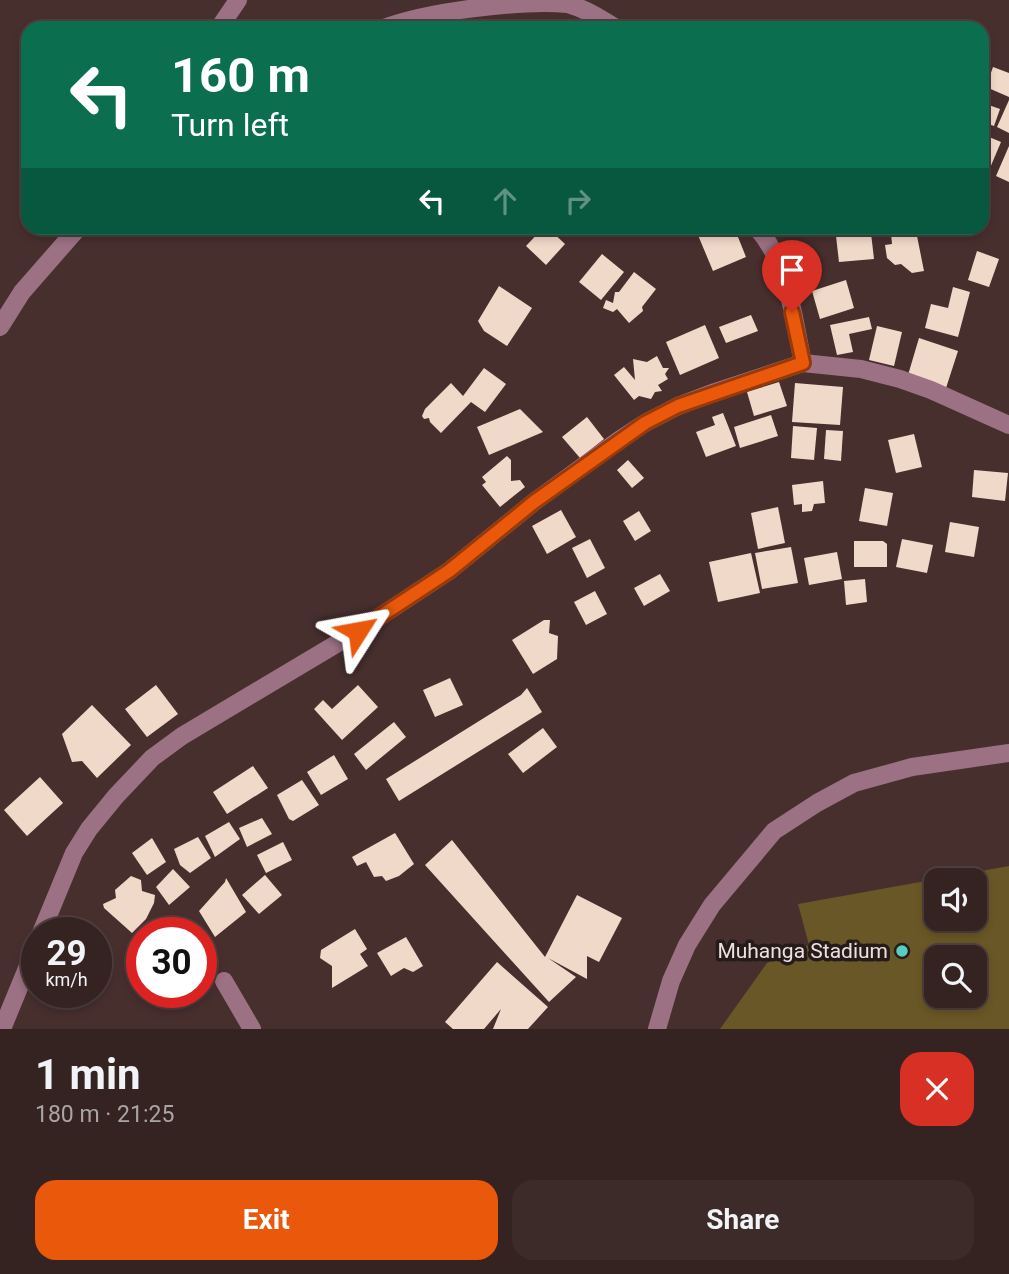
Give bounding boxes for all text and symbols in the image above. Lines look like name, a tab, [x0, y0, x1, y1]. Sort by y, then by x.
text: 160 m	[171, 47, 310, 104]
icon: left	[56, 49, 147, 140]
text: Turn left	[171, 106, 289, 144]
icon: left	[413, 182, 451, 220]
icon: ahead	[486, 182, 524, 220]
icon: right	[559, 182, 597, 220]
pin	[762, 240, 822, 312]
icon: arrive	[773, 251, 811, 289]
position arrow	[321, 594, 395, 668]
map controls	[924, 868, 987, 1008]
button: sound	[924, 868, 987, 931]
speed limit sign: 30	[126, 917, 217, 1008]
text: 29	[46, 933, 87, 974]
place label: Muhanga Stadium	[717, 939, 888, 963]
marker: Muhanga Stadium	[894, 943, 910, 959]
button: search	[924, 945, 987, 1008]
text: km/h	[45, 969, 88, 990]
text: 1 min	[35, 1050, 141, 1099]
button: close	[900, 1052, 974, 1126]
text: 180 m · 21:25	[35, 1101, 174, 1128]
button: Exit	[35, 1180, 498, 1260]
button: Share	[512, 1180, 974, 1260]

